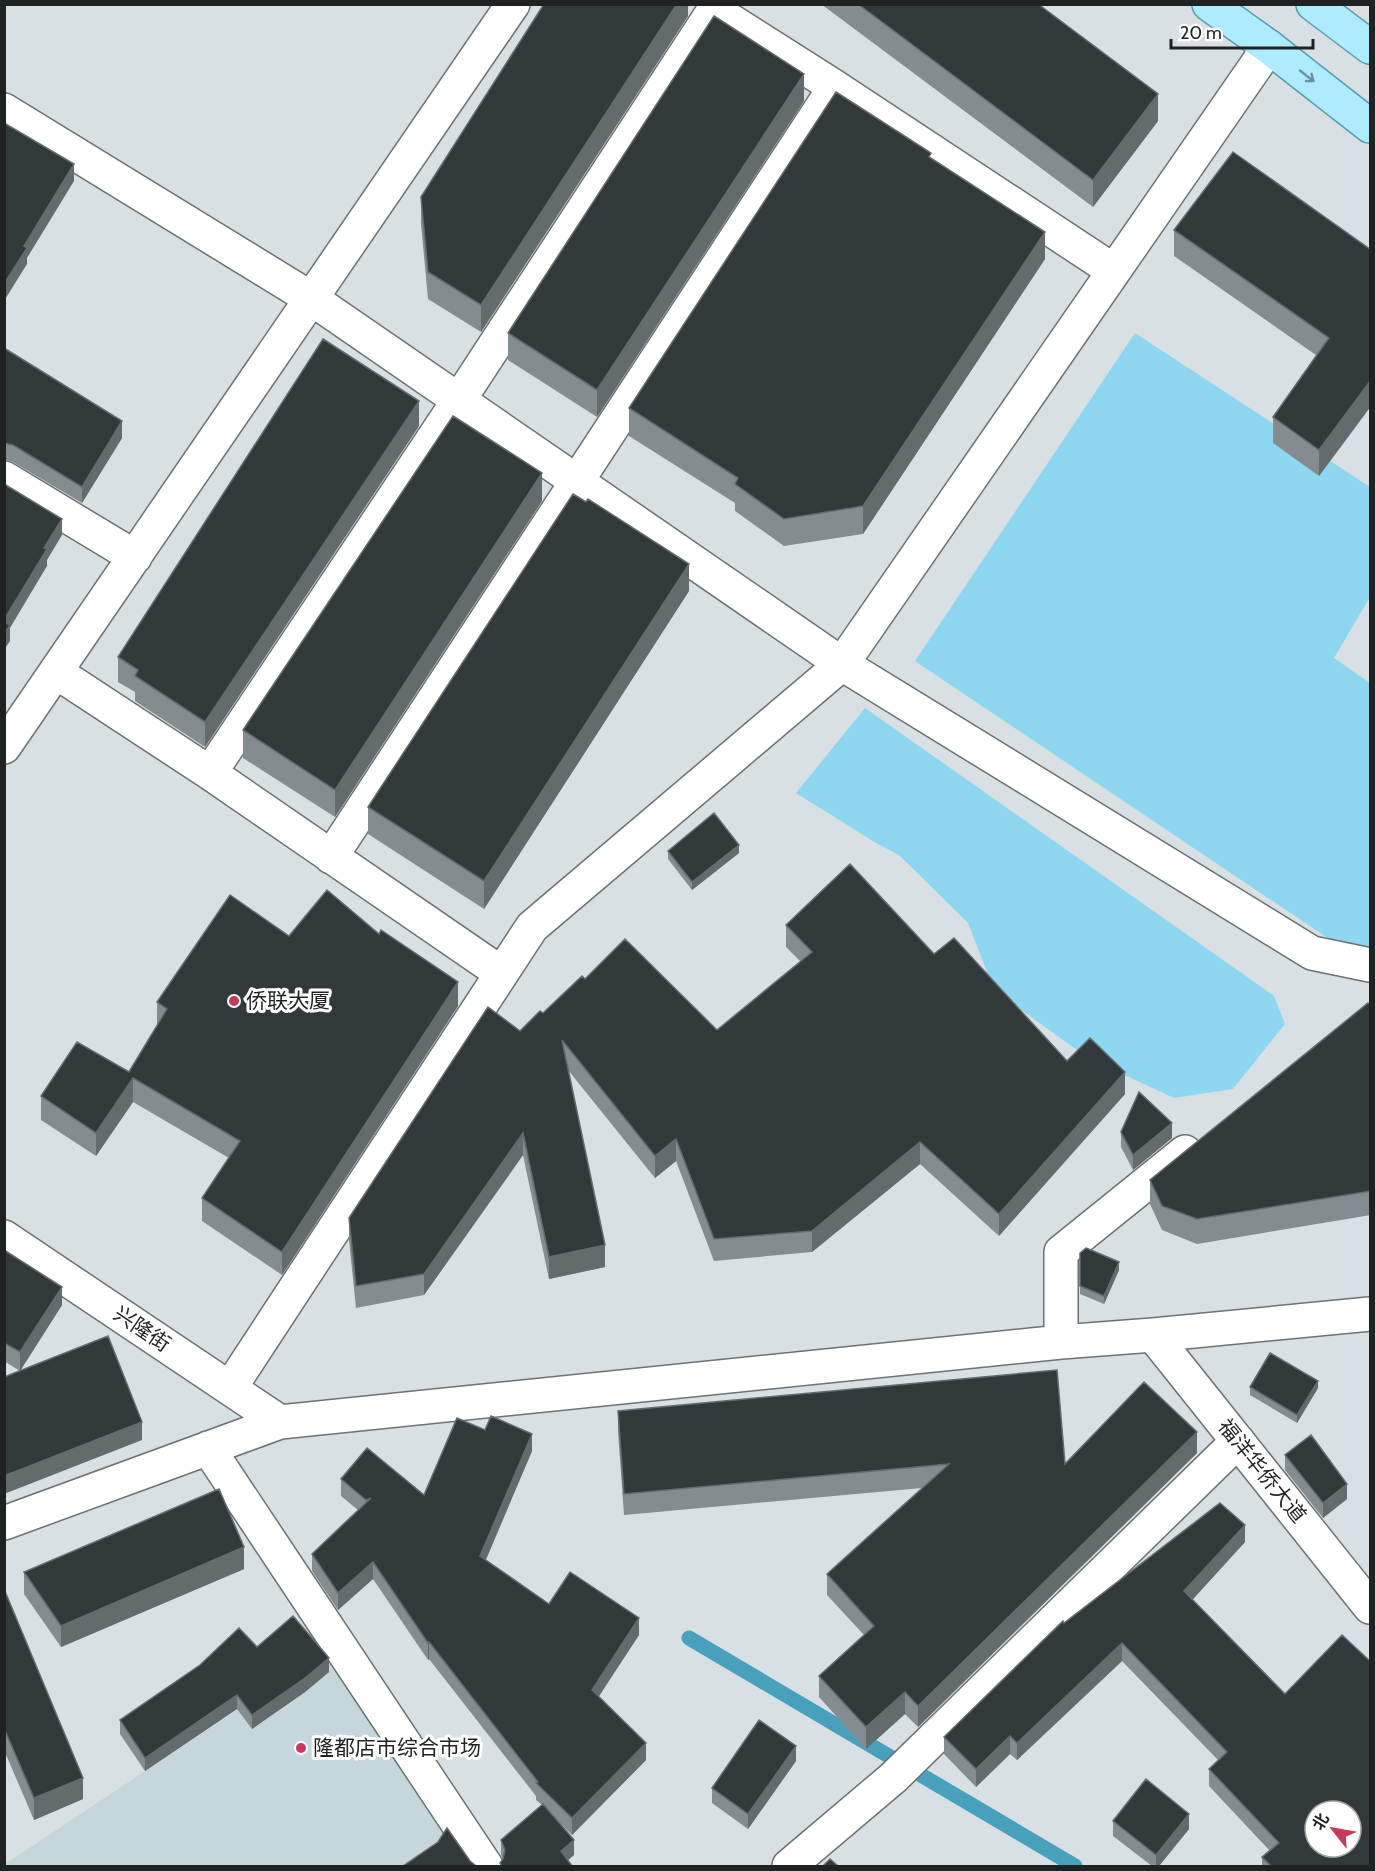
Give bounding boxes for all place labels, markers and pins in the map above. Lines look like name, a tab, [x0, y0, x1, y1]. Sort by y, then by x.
place label: 侨联大厦	[246, 988, 330, 1013]
marker: 侨联大厦	[227, 994, 241, 1008]
place label: 隆都店市综合市场	[313, 1735, 481, 1760]
marker: 隆都店市综合市场	[294, 1741, 308, 1755]

